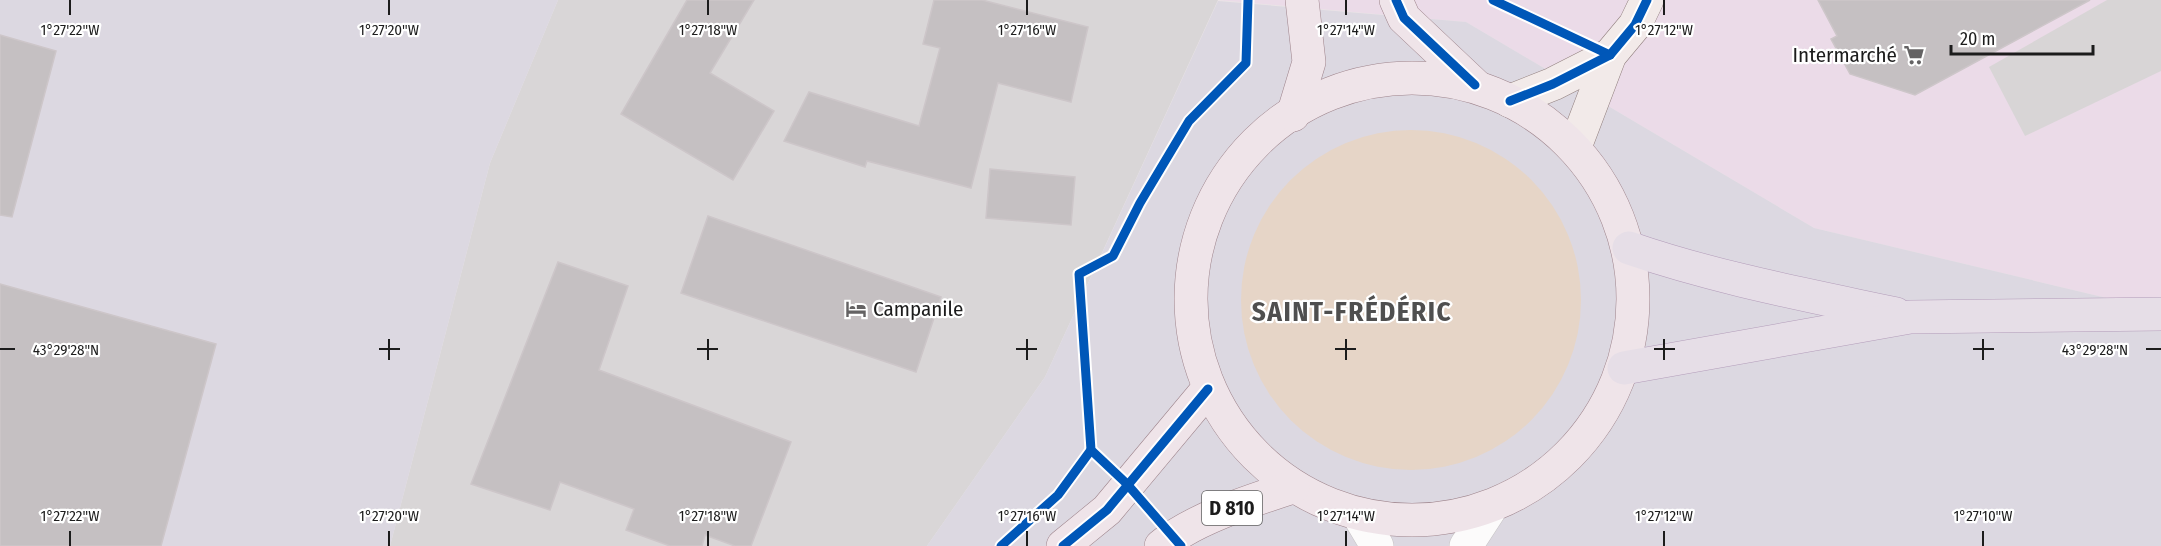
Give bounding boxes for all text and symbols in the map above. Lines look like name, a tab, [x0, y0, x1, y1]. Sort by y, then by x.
scale bar	[1951, 18, 2094, 56]
text: 1°27'22"W	[41, 21, 99, 39]
text: 1°27'20"W	[359, 21, 419, 39]
text: 1°27'18"W	[679, 21, 737, 39]
text: 1°27'16"W	[998, 21, 1056, 39]
text: 1°27'14"W	[1317, 21, 1375, 39]
text: 1°27'12"W	[1635, 21, 1693, 39]
text: 20 m	[1960, 28, 1995, 50]
place label: Intermarché	[1793, 42, 1897, 68]
supermarket icon: Intermarché	[1902, 43, 1926, 67]
district label: SAINT-FRÉDÉRIC	[1252, 294, 1452, 328]
place label: Campanile	[873, 296, 963, 322]
hotel icon: Campanile	[844, 297, 868, 321]
text: 43°29'28"N	[33, 341, 99, 359]
text: 43°29'28"N	[2062, 341, 2128, 359]
road number: D 810	[1202, 491, 1262, 525]
text: 1°27'22"W	[41, 507, 99, 525]
text: 1°27'20"W	[359, 507, 419, 525]
text: 1°27'18"W	[679, 507, 737, 525]
text: 1°27'16"W	[998, 507, 1056, 525]
text: 1°27'14"W	[1317, 507, 1375, 525]
text: 1°27'12"W	[1635, 507, 1693, 525]
text: 1°27'10"W	[1953, 507, 2013, 525]

